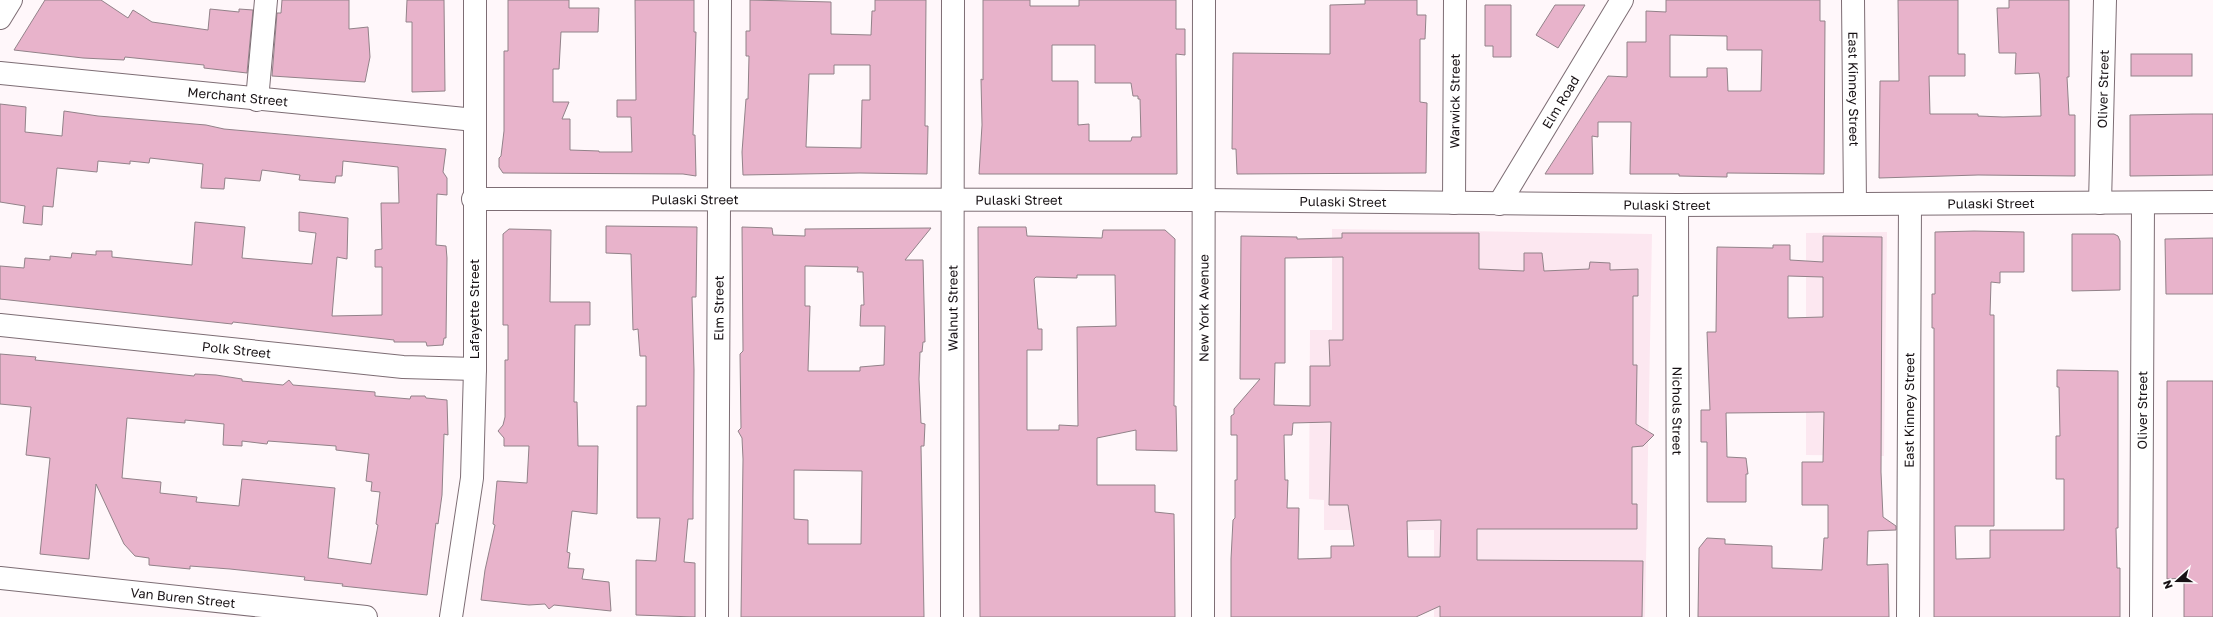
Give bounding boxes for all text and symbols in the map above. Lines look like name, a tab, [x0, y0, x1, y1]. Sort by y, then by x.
street label: East Kinney Street	[1845, 31, 1862, 147]
street label: Oliver Street	[2094, 49, 2112, 129]
street label: Warwick Street	[1446, 54, 1463, 148]
street label: Elm Road	[1538, 73, 1582, 131]
street label: Merchant Street	[187, 84, 289, 109]
street label: Pulaski Street	[651, 191, 739, 207]
street label: Pulaski Street	[975, 192, 1063, 208]
street label: Pulaski Street	[1299, 193, 1387, 210]
street label: Pulaski Street	[1947, 195, 2035, 211]
street label: Pulaski Street	[1623, 196, 1711, 213]
street label: New York Avenue	[1195, 254, 1212, 362]
street label: Lafayette Street	[466, 259, 482, 359]
street label: Walnut Street	[944, 265, 961, 351]
street label: Elm Street	[710, 275, 727, 341]
street label: Polk Street	[201, 338, 272, 361]
street label: East Kinney Street	[1901, 352, 1917, 468]
street label: Nichols Street	[1669, 366, 1686, 456]
street label: Oliver Street	[2134, 371, 2150, 449]
north arrow	[2157, 561, 2197, 601]
text: N	[2160, 579, 2175, 591]
street label: Van Buren Street	[130, 584, 236, 611]

